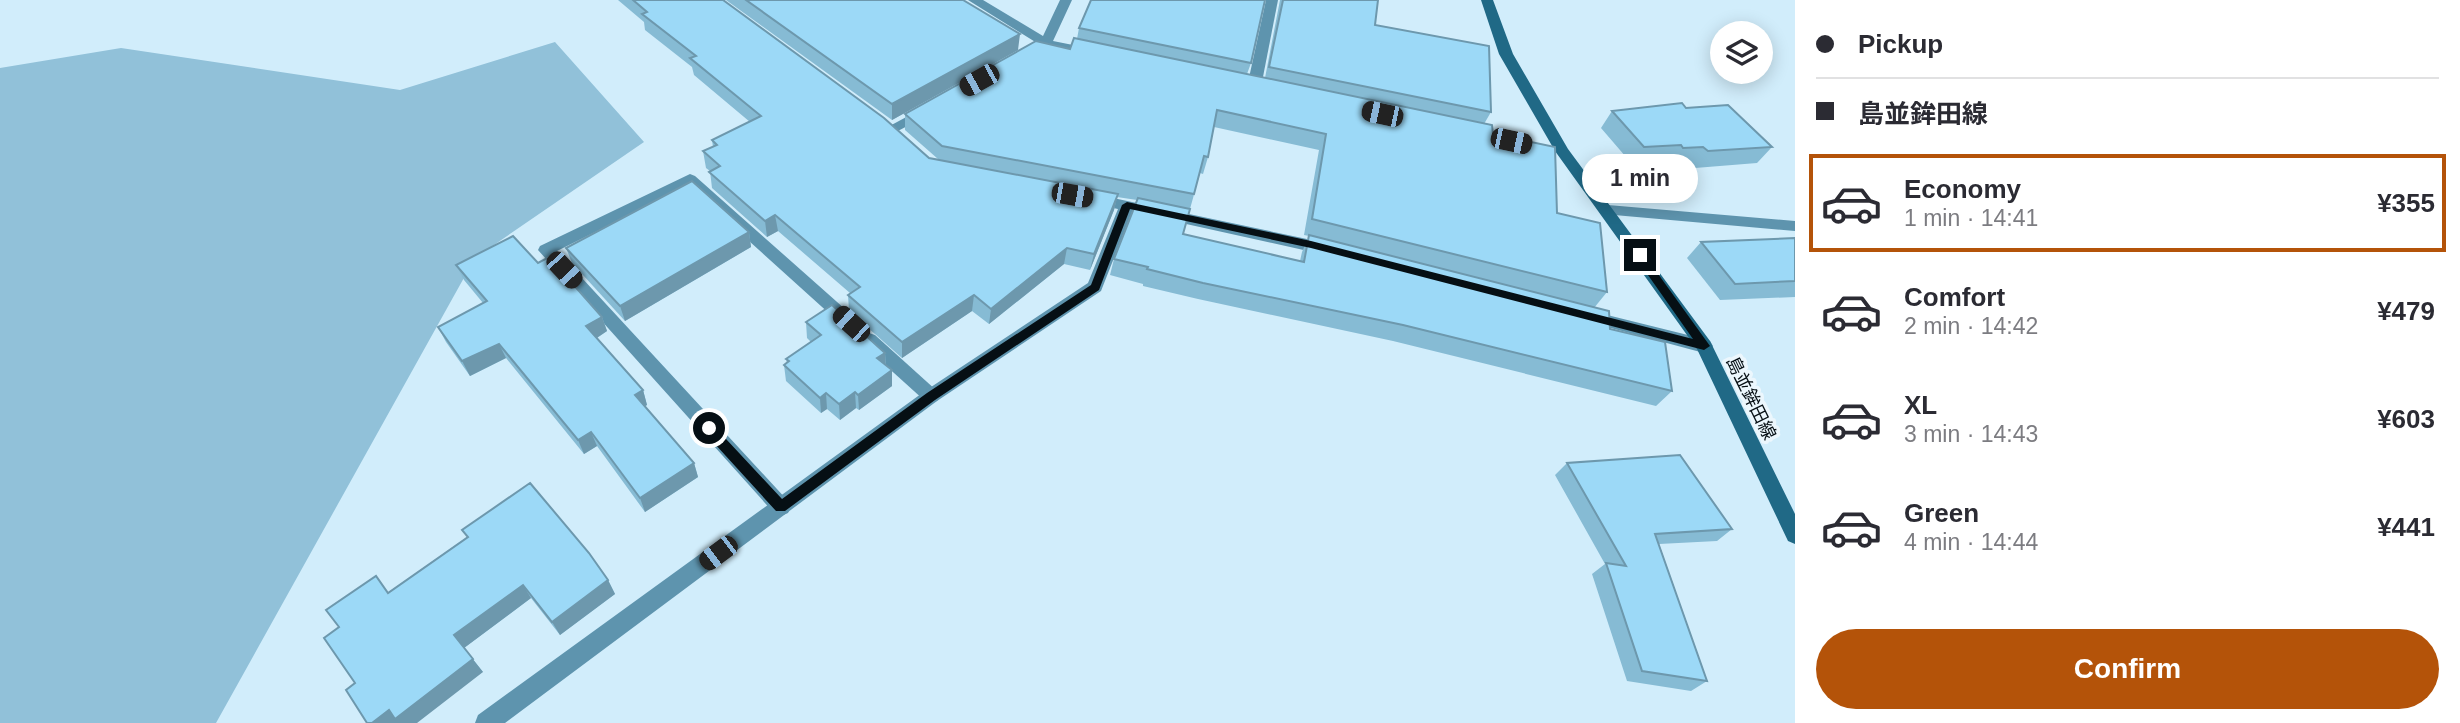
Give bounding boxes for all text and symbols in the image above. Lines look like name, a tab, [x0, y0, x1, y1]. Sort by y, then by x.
map controls	[1710, 21, 1773, 84]
button: layers	[1710, 21, 1773, 84]
text: Pickup	[1858, 29, 1943, 59]
car	[956, 61, 1003, 99]
car	[1360, 99, 1405, 129]
text: 島並鉾田線	[1858, 99, 1988, 129]
car	[1489, 126, 1534, 156]
callout: 1 min	[1582, 154, 1698, 202]
text: 1 min	[1610, 165, 1670, 191]
icon: car	[1820, 172, 1883, 235]
text: Economy	[1904, 174, 2021, 204]
car	[1050, 181, 1095, 209]
text: ¥355	[2377, 188, 2435, 218]
text: 1 min · 14:41	[1904, 205, 2038, 231]
route end	[1624, 239, 1656, 271]
car	[542, 247, 587, 293]
icon: car	[1820, 280, 1883, 343]
text: Comfort	[1904, 282, 2005, 312]
text: ¥479	[2377, 296, 2435, 326]
car	[829, 302, 874, 346]
text: 2 min · 14:42	[1904, 313, 2038, 339]
street label: 島並鉾田線	[1722, 353, 1780, 443]
icon: car	[1820, 388, 1883, 451]
text: XL	[1904, 390, 1937, 420]
text: ¥603	[2377, 404, 2435, 434]
route start	[693, 412, 725, 444]
text: 3 min · 14:43	[1904, 421, 2038, 447]
icon: car	[1820, 496, 1883, 559]
text: Green	[1904, 498, 1979, 528]
text: ¥441	[2377, 512, 2435, 542]
text: 4 min · 14:44	[1904, 529, 2038, 555]
car	[695, 532, 742, 574]
button: Confirm	[1816, 629, 2439, 709]

